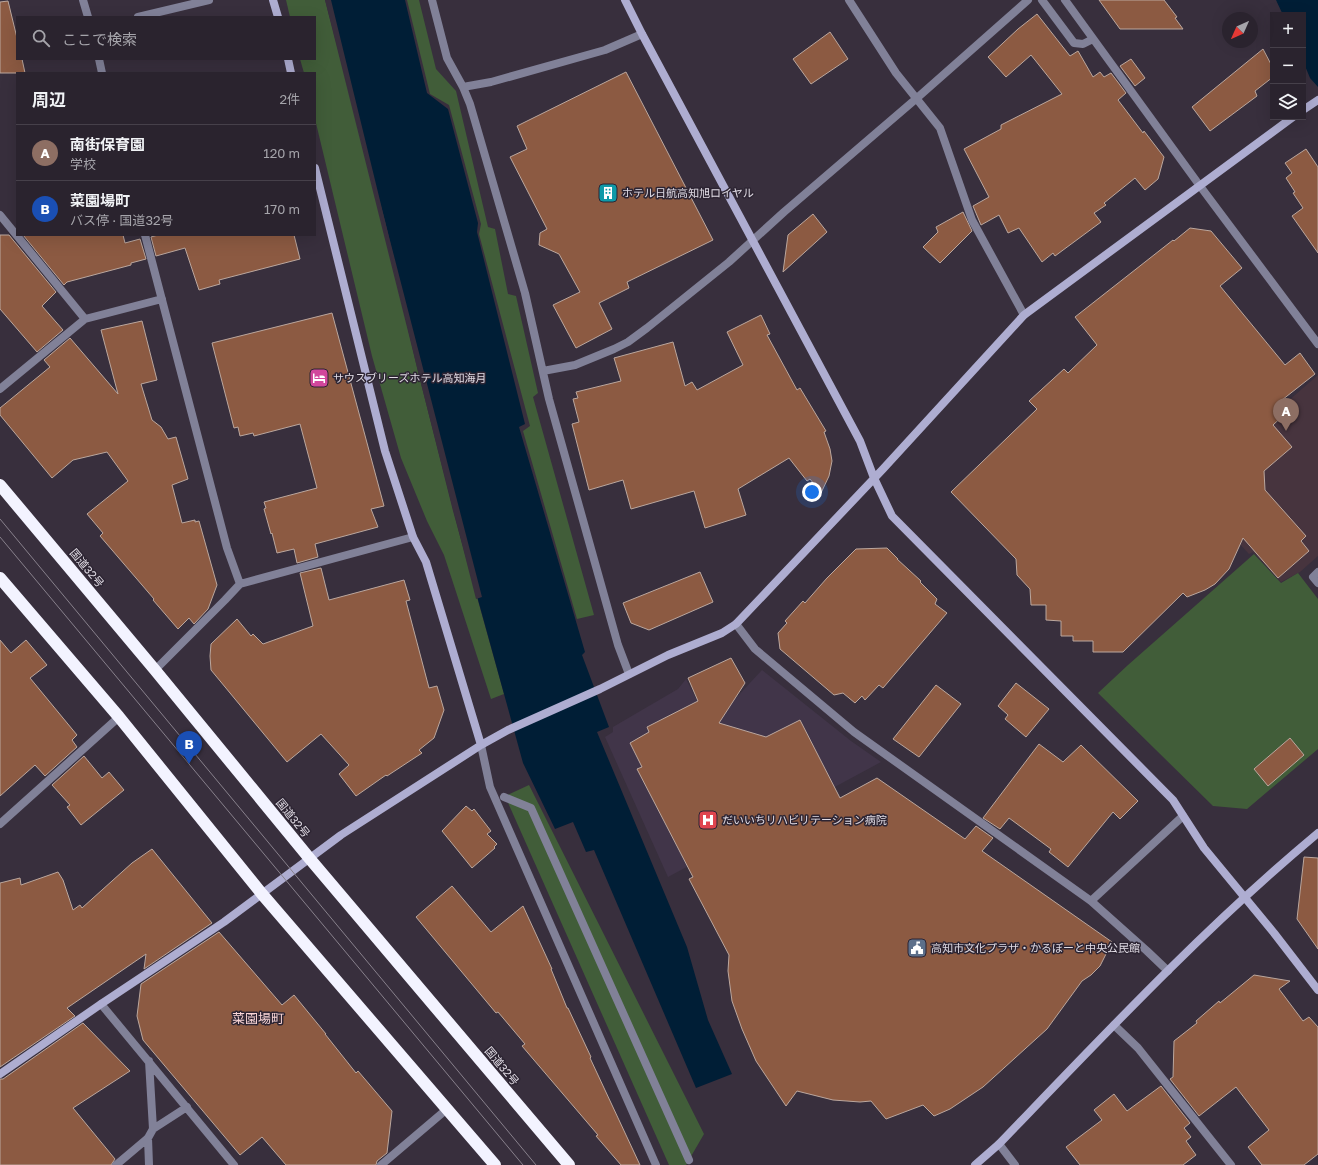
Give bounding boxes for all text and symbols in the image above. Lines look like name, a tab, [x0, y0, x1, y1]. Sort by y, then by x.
north arrow	[1222, 12, 1258, 48]
map controls	[1270, 12, 1306, 120]
button: +	[1270, 12, 1306, 48]
search box	[16, 16, 316, 60]
icon: search	[30, 27, 52, 49]
text: ここで検索	[62, 30, 137, 48]
button: −	[1270, 48, 1306, 84]
button: layers	[1270, 84, 1306, 120]
text: 周辺	[32, 89, 66, 110]
text: 2件	[279, 91, 300, 107]
text: 南街保育園	[70, 135, 145, 153]
text: A	[40, 145, 50, 161]
text: 120 m	[263, 145, 300, 161]
text: 学校	[70, 156, 96, 172]
building icon: ホテル日航高知旭ロイヤル	[597, 182, 619, 204]
place label: ホテル日航高知旭ロイヤル	[622, 186, 754, 199]
text: 菜園場町	[70, 191, 130, 209]
text: B	[40, 201, 50, 217]
text: 170 m	[264, 201, 300, 217]
text: バス停 · 国道32号	[70, 212, 174, 228]
hotel icon: サウスブリーズホテル高知海月	[308, 367, 330, 389]
place label: サウスブリーズホテル高知海月	[333, 371, 486, 384]
pin: A	[1273, 398, 1299, 431]
your location	[802, 482, 822, 502]
street label: 国道32号	[68, 546, 107, 589]
pin: B	[176, 731, 202, 764]
street label: 国道32号	[274, 796, 313, 840]
hospital icon: だいいちリハビリテーション病院	[697, 809, 719, 831]
place label: だいいちリハビリテーション病院	[722, 813, 887, 826]
public building icon: 高知市文化プラザ・かるぽーと中央公民館	[906, 937, 928, 959]
place label: 高知市文化プラザ・かるぽーと中央公民館	[931, 941, 1140, 954]
district label: 菜園場町	[232, 1010, 284, 1026]
street label: 国道32号	[483, 1044, 522, 1087]

